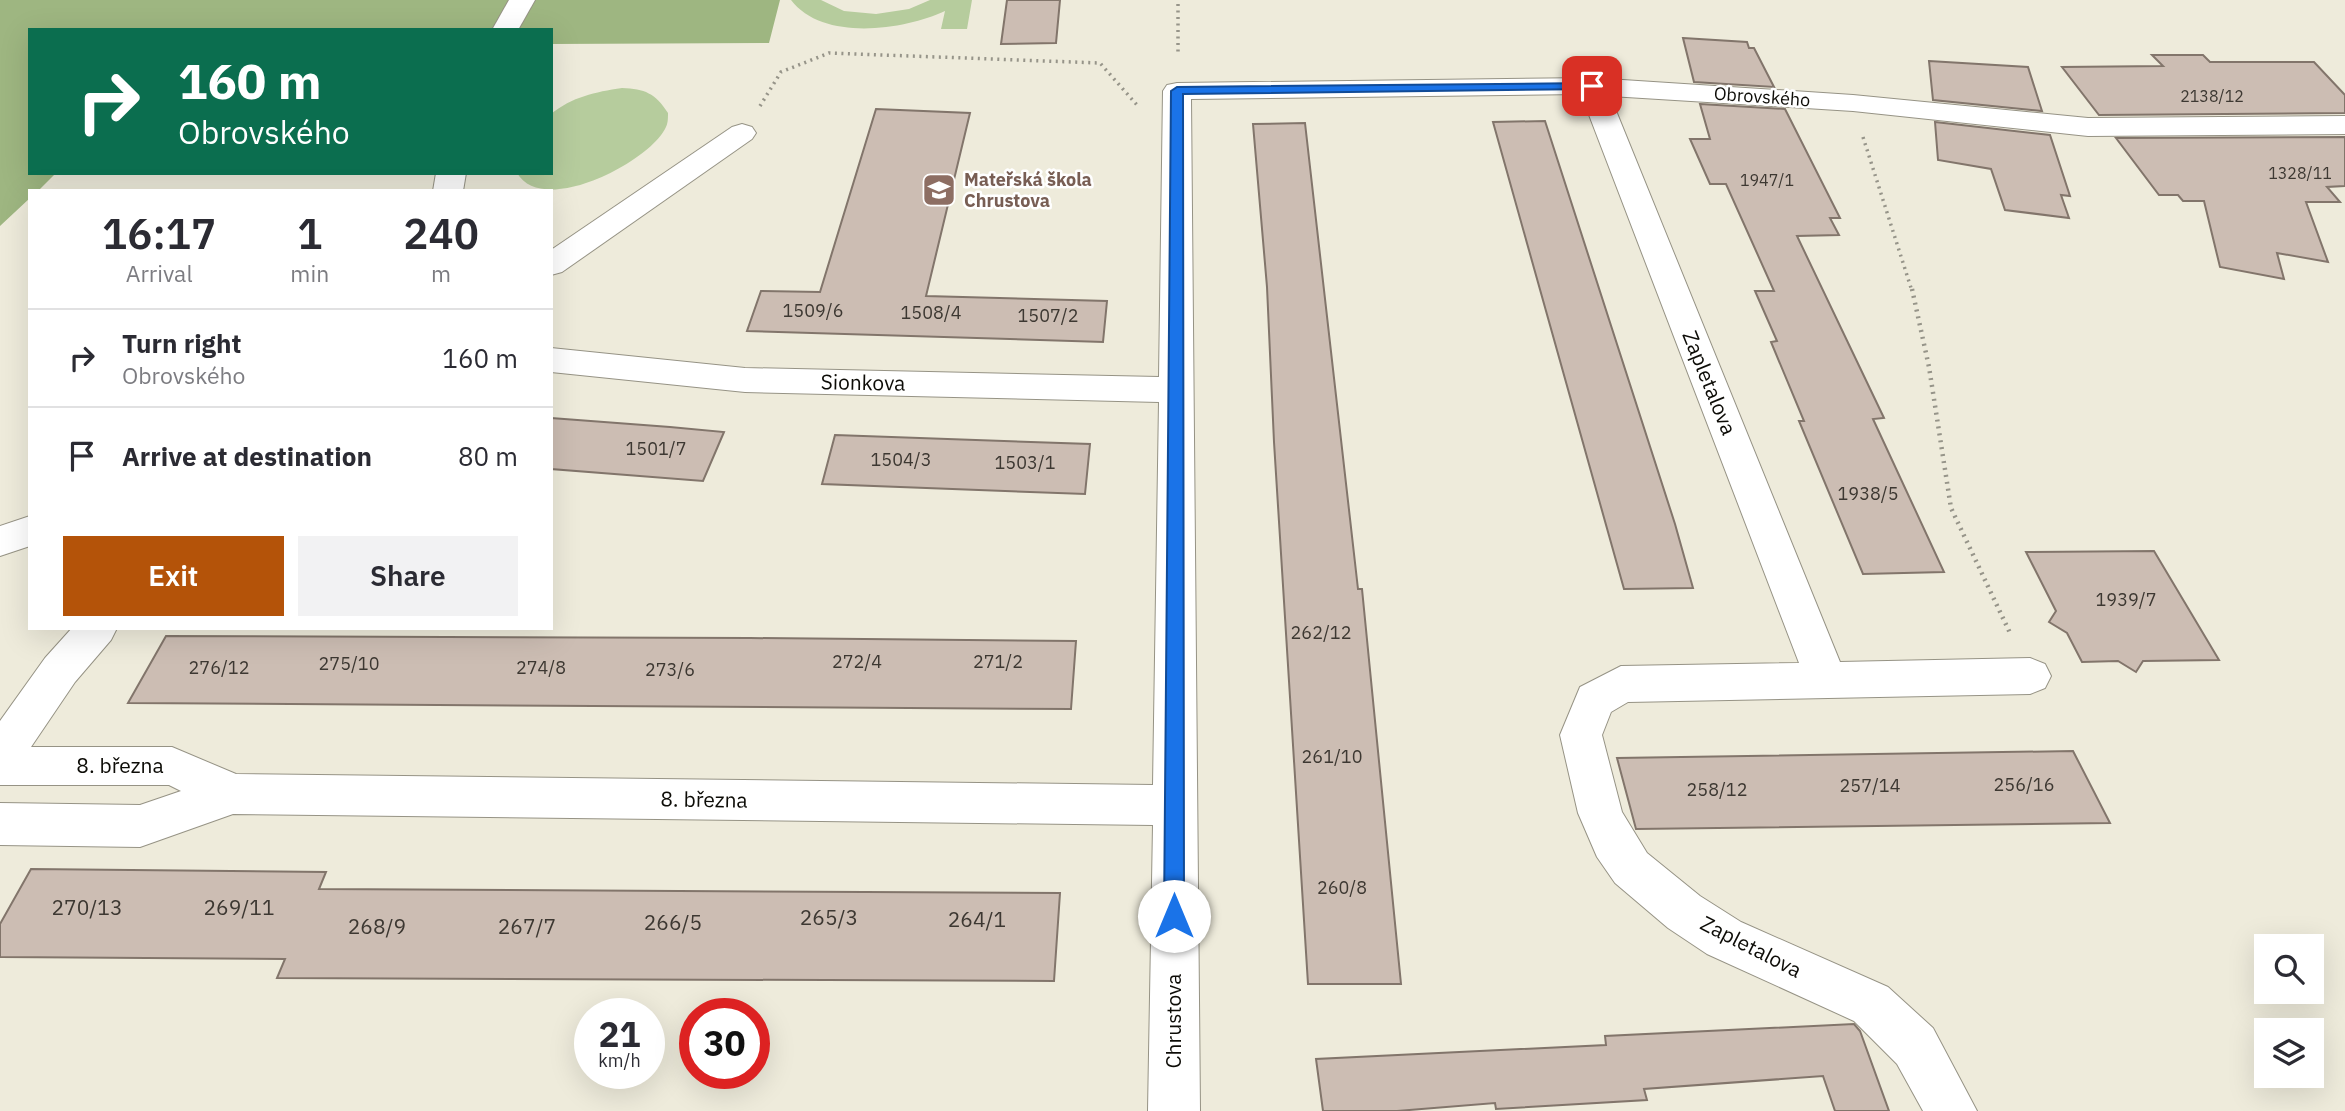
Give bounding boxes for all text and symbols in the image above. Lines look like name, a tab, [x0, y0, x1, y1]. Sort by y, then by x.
text: 160 m	[178, 49, 322, 112]
icon: right	[63, 56, 154, 147]
pin	[1562, 56, 1622, 116]
icon: arrive	[1573, 67, 1611, 105]
street label: Obrovského	[1713, 82, 1811, 111]
house number: 2138/12	[2180, 86, 2244, 106]
text: Obrovského	[178, 111, 350, 153]
house number: 1328/11	[2268, 163, 2332, 183]
place label: Mateřská škola Chrustova	[964, 168, 1092, 212]
house number: 1947/1	[1740, 170, 1794, 190]
school or university icon: Mateřská škola Chrustova	[920, 171, 958, 209]
text: 16:17	[102, 206, 216, 261]
text: 1	[297, 206, 322, 261]
text: 240	[403, 206, 479, 261]
text: Arrival	[126, 258, 193, 288]
text: min	[290, 258, 329, 288]
text: m	[431, 258, 451, 288]
house number: 1509/6	[783, 299, 843, 322]
house number: 1508/4	[901, 301, 962, 324]
house number: 1507/2	[1018, 304, 1078, 327]
text: Turn right	[122, 326, 241, 360]
street label: Zapletalova	[1676, 326, 1744, 439]
icon: right	[63, 339, 101, 377]
text: 160 m	[442, 341, 518, 375]
text: Obrovského	[122, 360, 245, 390]
street label: Sionkova	[820, 367, 906, 397]
icon: arrive	[63, 437, 101, 475]
house number: 1501/7	[626, 437, 686, 460]
text: Arrive at destination	[122, 439, 372, 473]
text: 80 m	[458, 439, 518, 473]
house number: 1504/3	[871, 448, 931, 471]
house number: 1503/1	[995, 451, 1055, 474]
house number: 1938/5	[1838, 482, 1898, 505]
button: Exit	[63, 536, 284, 616]
button: Share	[298, 536, 518, 616]
house number: 1939/7	[2096, 588, 2156, 611]
house number: 262/12	[1291, 621, 1351, 644]
house number: 272/4	[832, 650, 882, 673]
house number: 271/2	[973, 650, 1023, 673]
house number: 275/10	[319, 652, 379, 675]
house number: 276/12	[189, 656, 249, 679]
house number: 274/8	[516, 656, 566, 679]
house number: 273/6	[645, 658, 695, 681]
house number: 261/10	[1302, 745, 1362, 768]
street label: 8. března	[76, 751, 164, 779]
house number: 256/16	[1994, 773, 2054, 796]
house number: 257/14	[1840, 774, 1901, 797]
house number: 258/12	[1687, 778, 1747, 801]
street label: 8. března	[660, 784, 748, 814]
house number: 260/8	[1317, 876, 1367, 899]
position arrow	[1137, 879, 1211, 953]
house number: 270/13	[51, 893, 123, 921]
house number: 269/11	[203, 893, 275, 921]
house number: 265/3	[800, 903, 858, 931]
house number: 264/1	[948, 905, 1006, 933]
house number: 266/5	[644, 908, 702, 936]
street label: Zapletalova	[1696, 909, 1807, 984]
house number: 268/9	[348, 912, 406, 940]
house number: 267/7	[498, 912, 556, 940]
map controls	[2254, 934, 2324, 1088]
button: search	[2254, 934, 2324, 1004]
street label: Chrustova	[1159, 974, 1187, 1068]
speed limit sign: 30	[679, 998, 770, 1089]
text: 21	[598, 1011, 641, 1057]
button: layers	[2254, 1018, 2324, 1088]
text: km/h	[598, 1049, 641, 1072]

